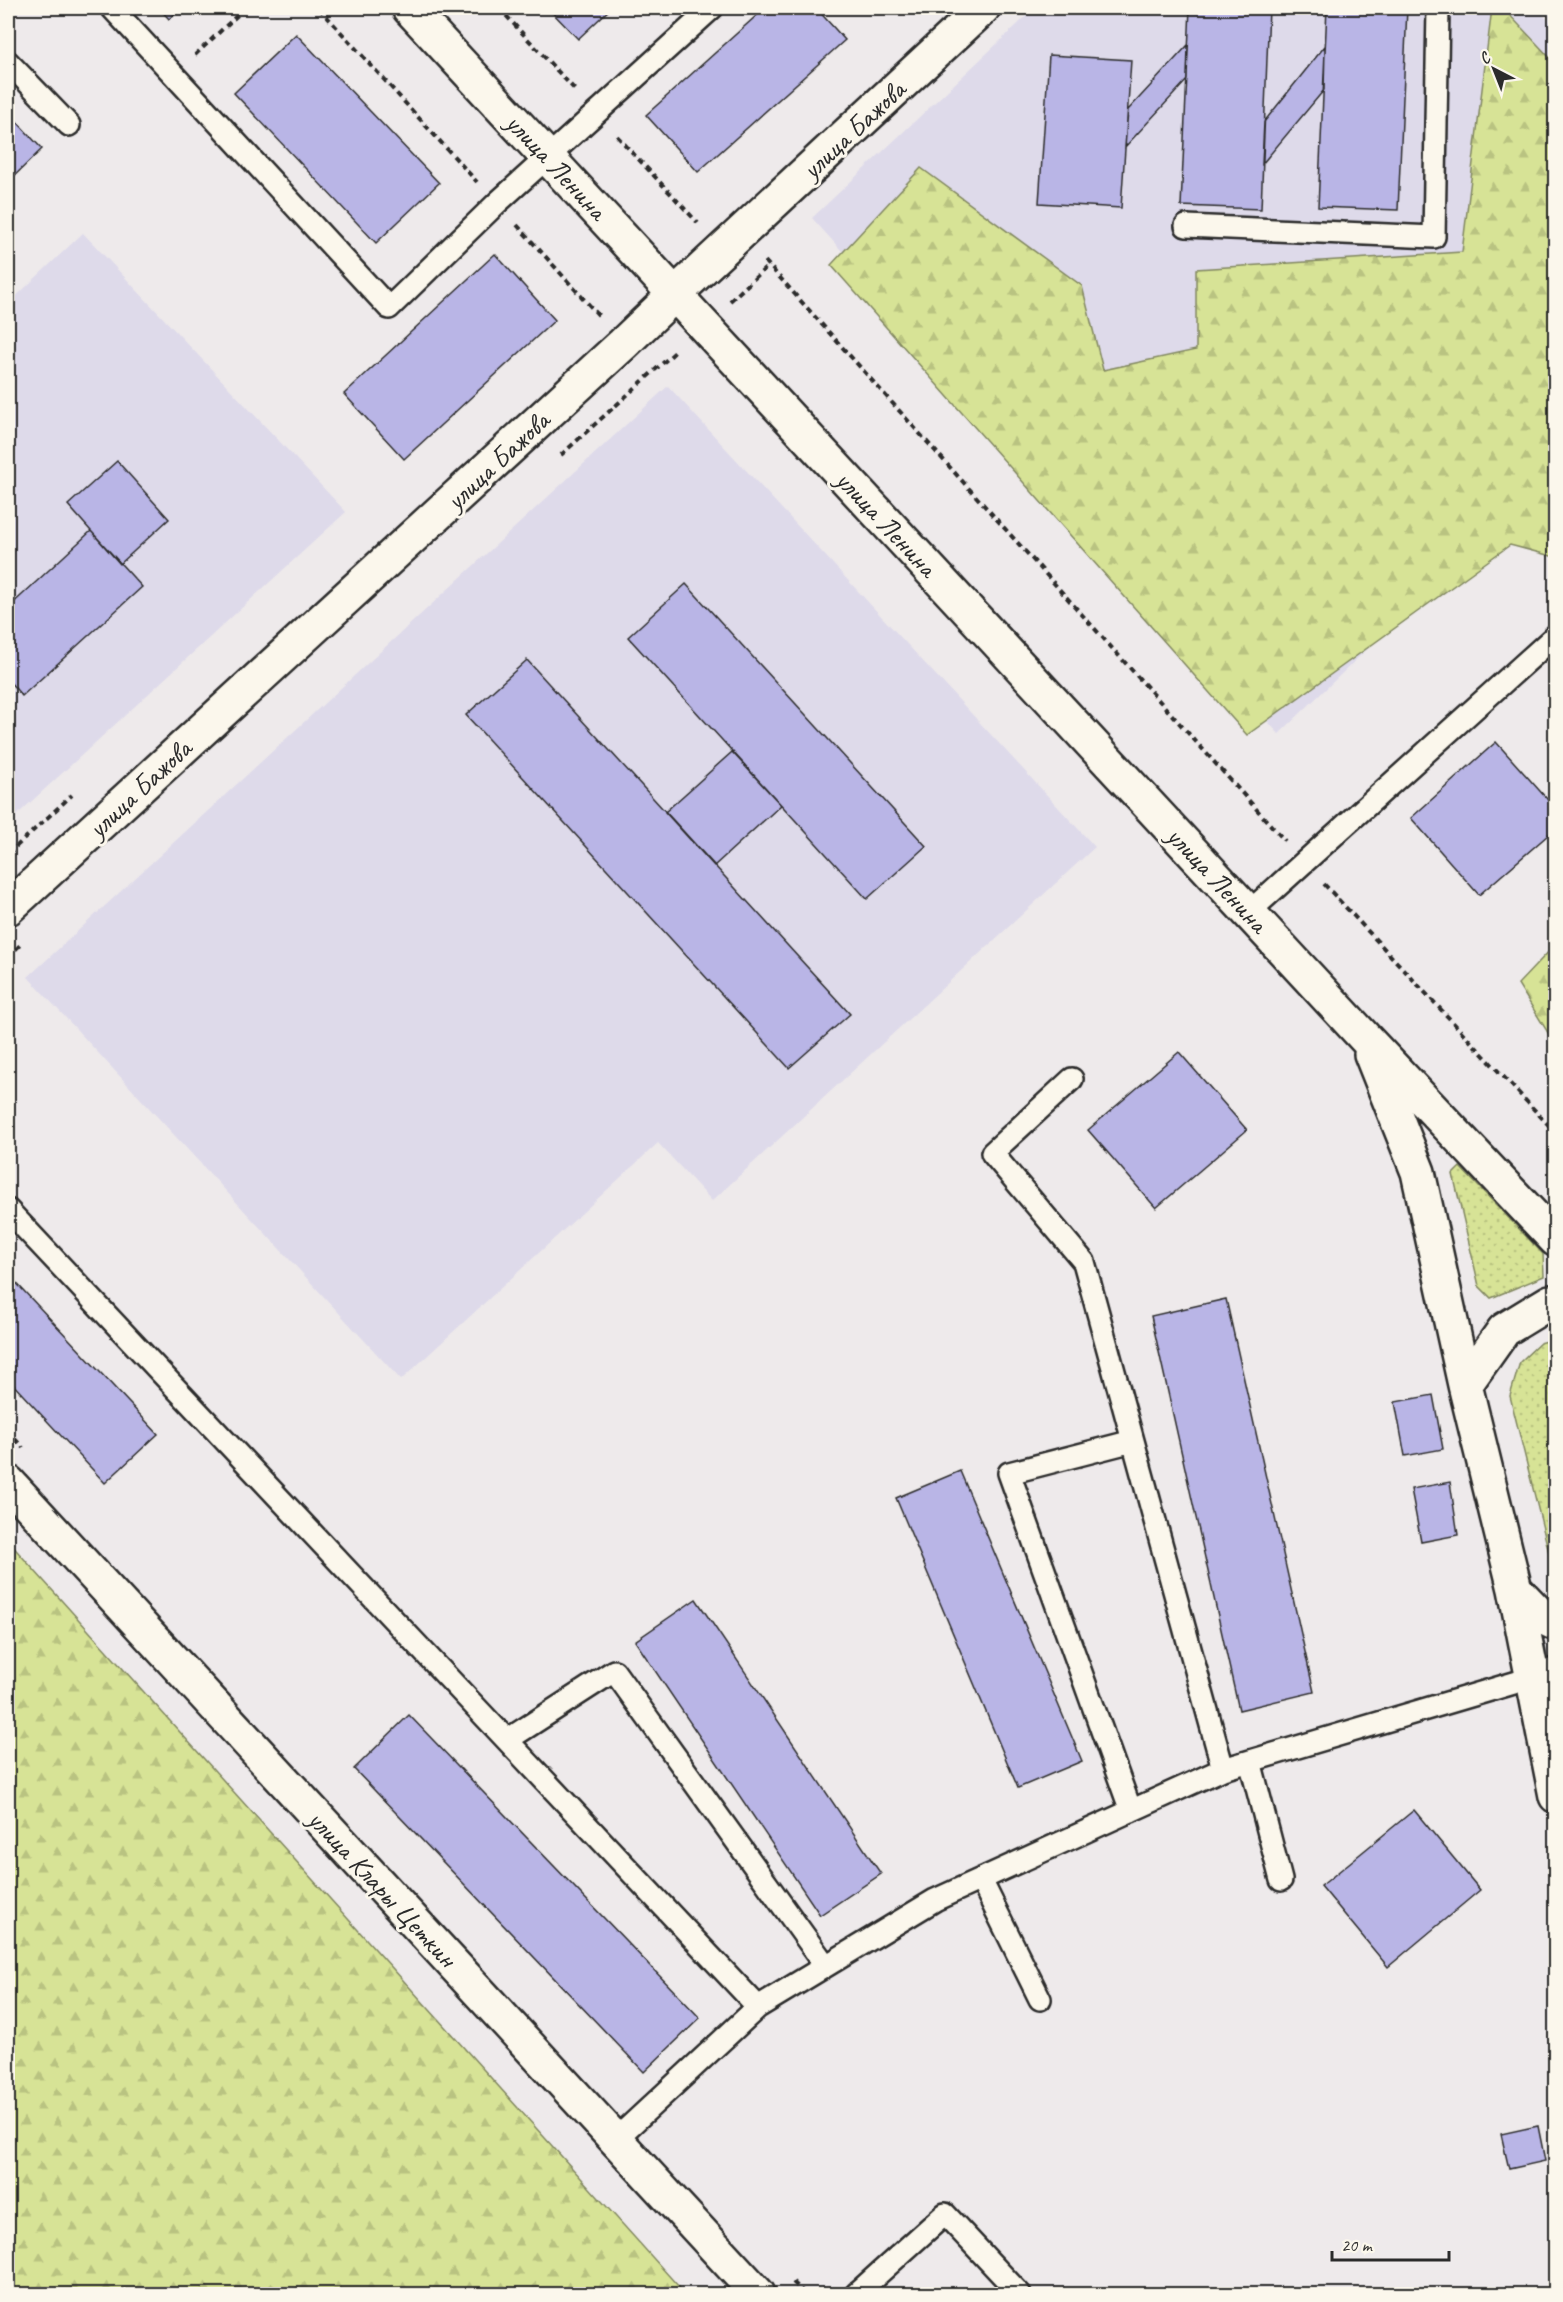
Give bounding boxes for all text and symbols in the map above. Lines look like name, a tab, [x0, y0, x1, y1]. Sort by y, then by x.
north arrow	[1464, 39, 1524, 99]
text: С	[1475, 47, 1496, 69]
street label: улица Бажова	[793, 71, 914, 188]
street label: улица Ленина	[497, 104, 617, 229]
street label: улица Бажова	[437, 402, 558, 519]
street label: улица Ленина	[827, 461, 947, 586]
street label: улица Бажова	[79, 730, 200, 847]
street label: улица Ленина	[1158, 817, 1278, 942]
street label: улица Клары Цеткин	[299, 1801, 466, 1976]
scale bar	[1332, 2224, 1449, 2262]
text: 20 m	[1341, 2234, 1374, 2256]

